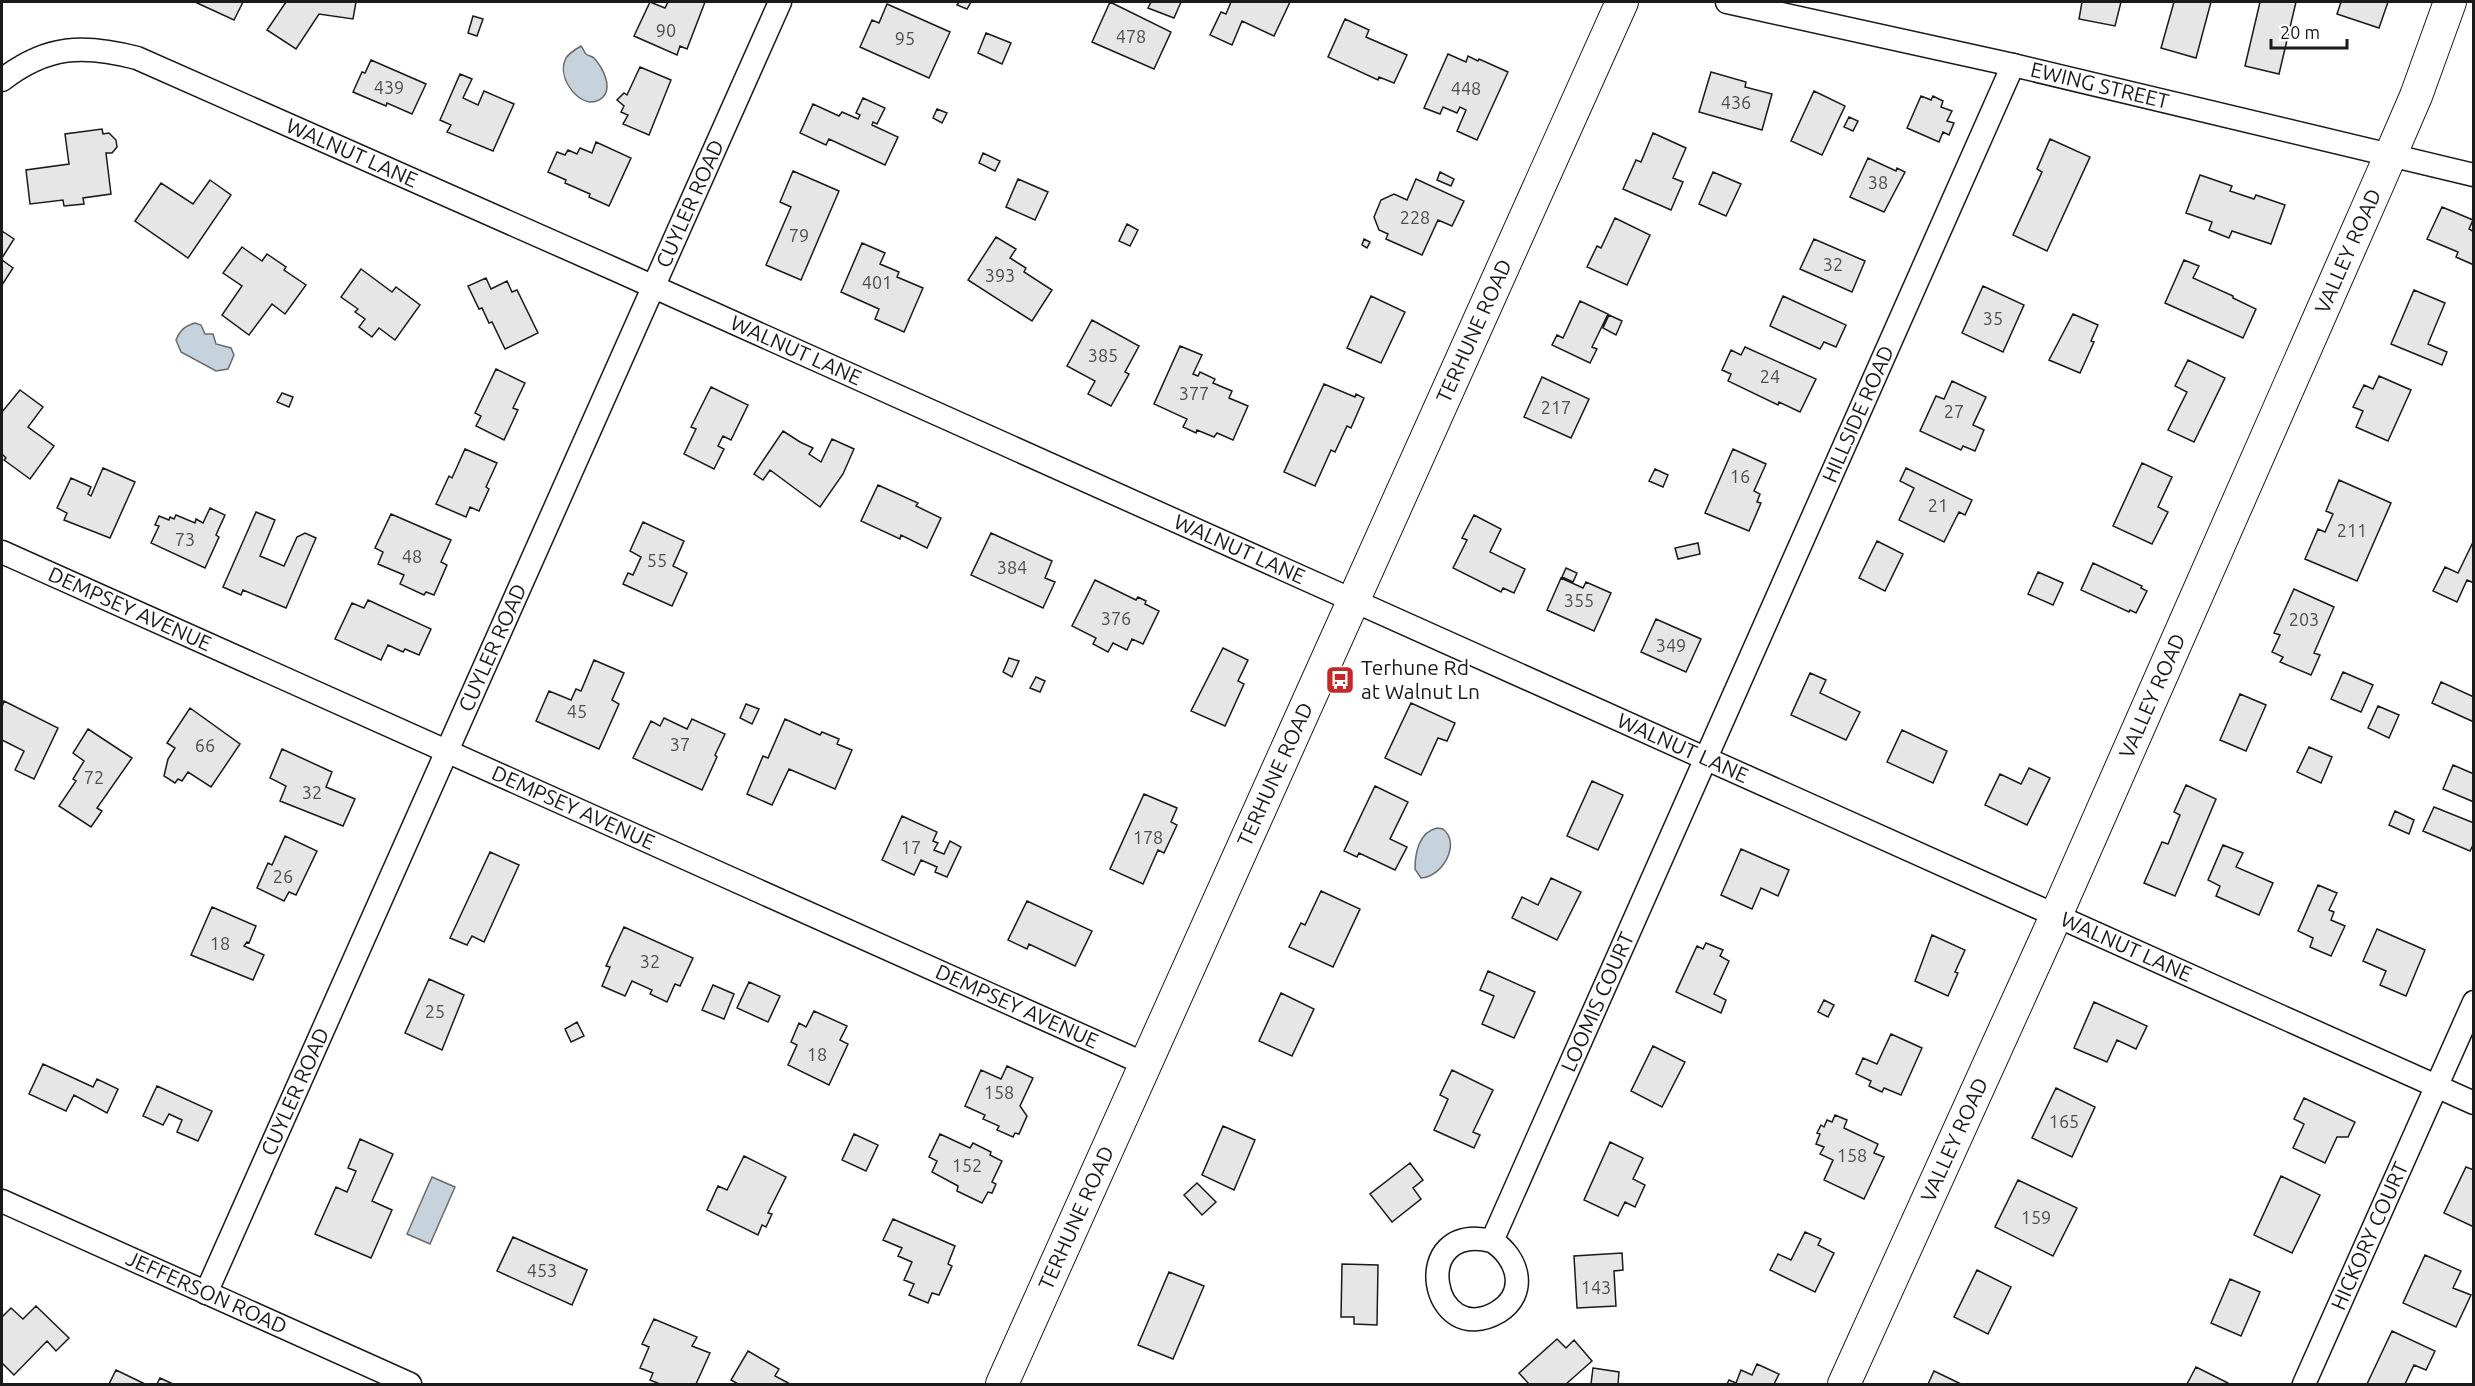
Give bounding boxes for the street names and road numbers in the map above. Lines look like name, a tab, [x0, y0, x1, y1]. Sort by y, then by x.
street label: EWING STREET	[2028, 57, 2172, 113]
street label: WALNUT LANE	[283, 113, 422, 192]
street label: CUYLER ROAD	[650, 136, 728, 271]
street label: VALLEY ROAD	[2310, 185, 2385, 317]
street label: TERHUNE ROAD	[1431, 255, 1516, 406]
street label: WALNUT LANE	[727, 310, 866, 389]
street label: HILLSIDE ROAD	[1817, 342, 1898, 486]
street label: WALNUT LANE	[1171, 509, 1309, 588]
street label: DEMPSEY AVENUE	[45, 561, 215, 655]
street label: CUYLER ROAD	[453, 580, 531, 715]
street label: VALLEY ROAD	[2114, 630, 2190, 762]
street label: TERHUNE ROAD	[1232, 699, 1317, 850]
street label: WALNUT LANE	[1614, 708, 1753, 787]
street label: DEMPSEY AVENUE	[488, 760, 659, 854]
street label: WALNUT LANE	[2057, 906, 2196, 986]
street label: LOOMIS COURT	[1556, 928, 1638, 1075]
street label: DEMPSEY AVENUE	[932, 959, 1102, 1053]
street label: CUYLER ROAD	[256, 1024, 333, 1159]
street label: VALLEY ROAD	[1915, 1074, 1992, 1205]
street label: TERHUNE ROAD	[1033, 1142, 1118, 1293]
street label: HICKORY COURT	[2326, 1158, 2412, 1313]
street label: JEFFERSON ROAD	[123, 1245, 291, 1338]

